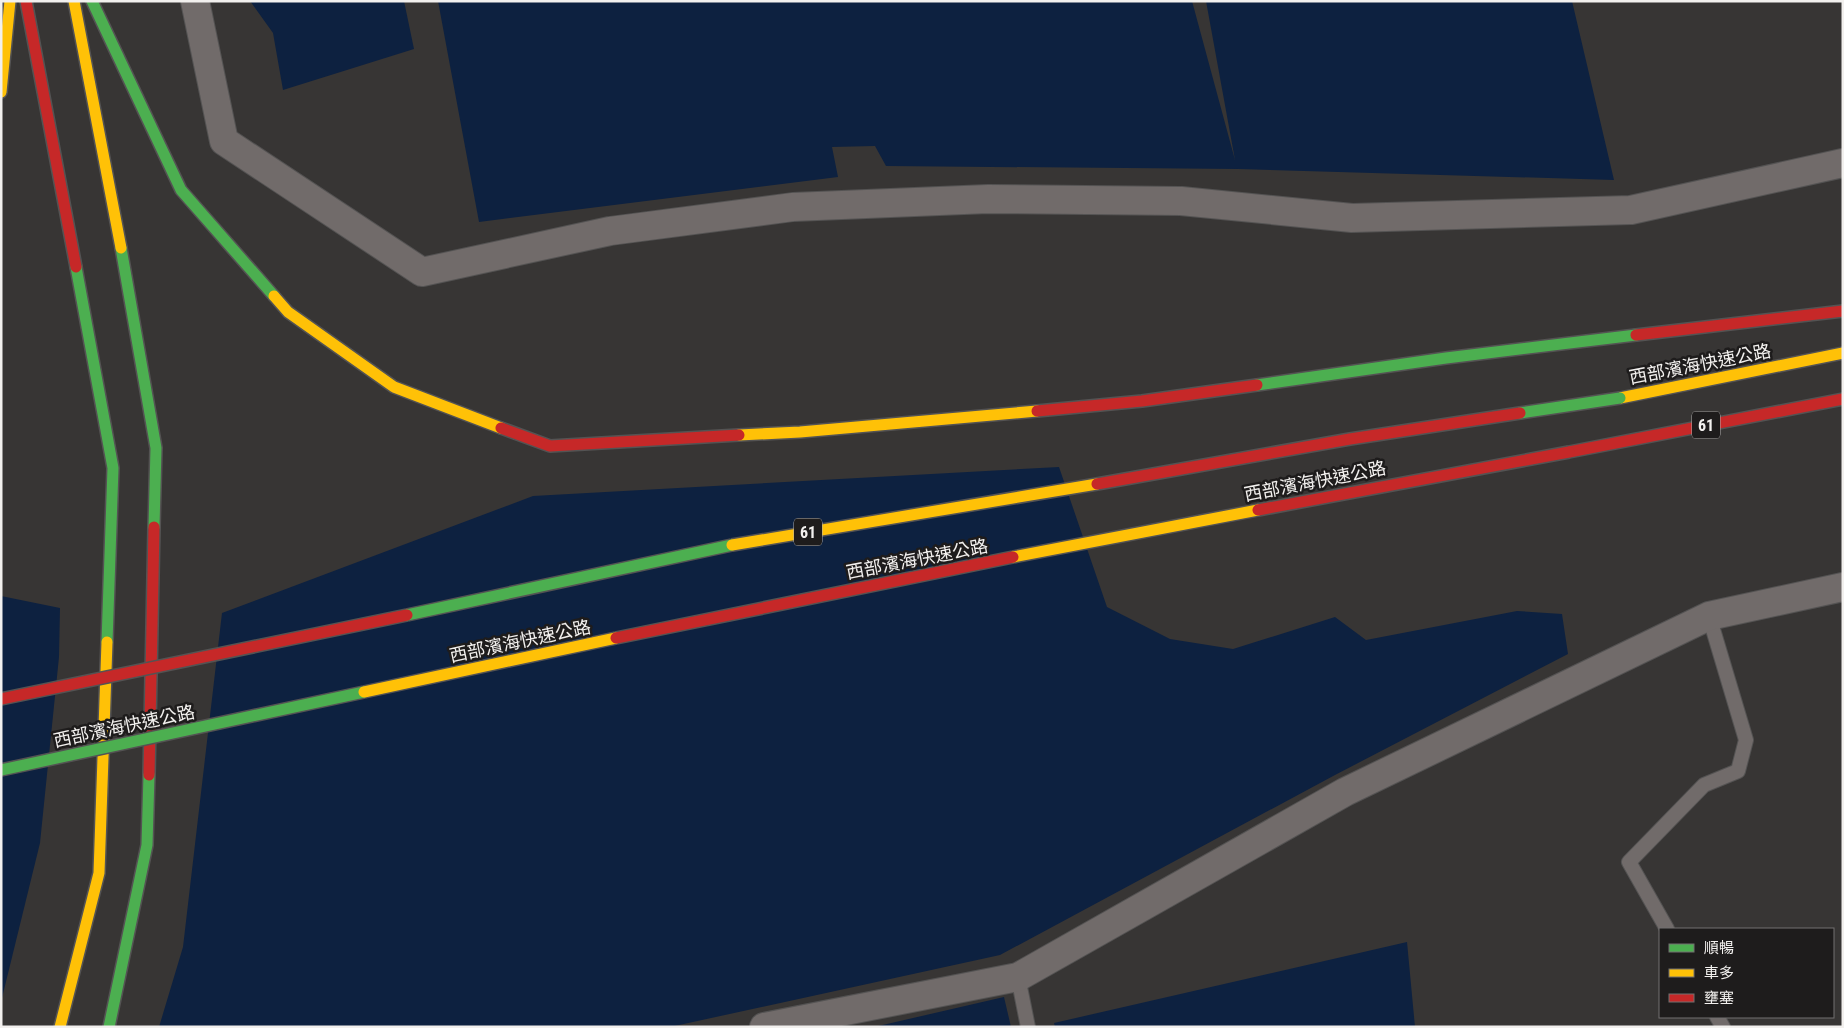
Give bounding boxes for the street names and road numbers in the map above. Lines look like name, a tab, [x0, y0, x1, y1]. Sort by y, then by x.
street label: 西部濱海快速公路	[1627, 340, 1773, 388]
road number: 61	[1692, 412, 1720, 438]
street label: 西部濱海快速公路	[1242, 457, 1388, 505]
road number: 61	[794, 518, 822, 546]
street label: 西部濱海快速公路	[844, 535, 990, 583]
street label: 西部濱海快速公路	[447, 616, 593, 666]
street label: 西部濱海快速公路	[51, 701, 197, 751]

